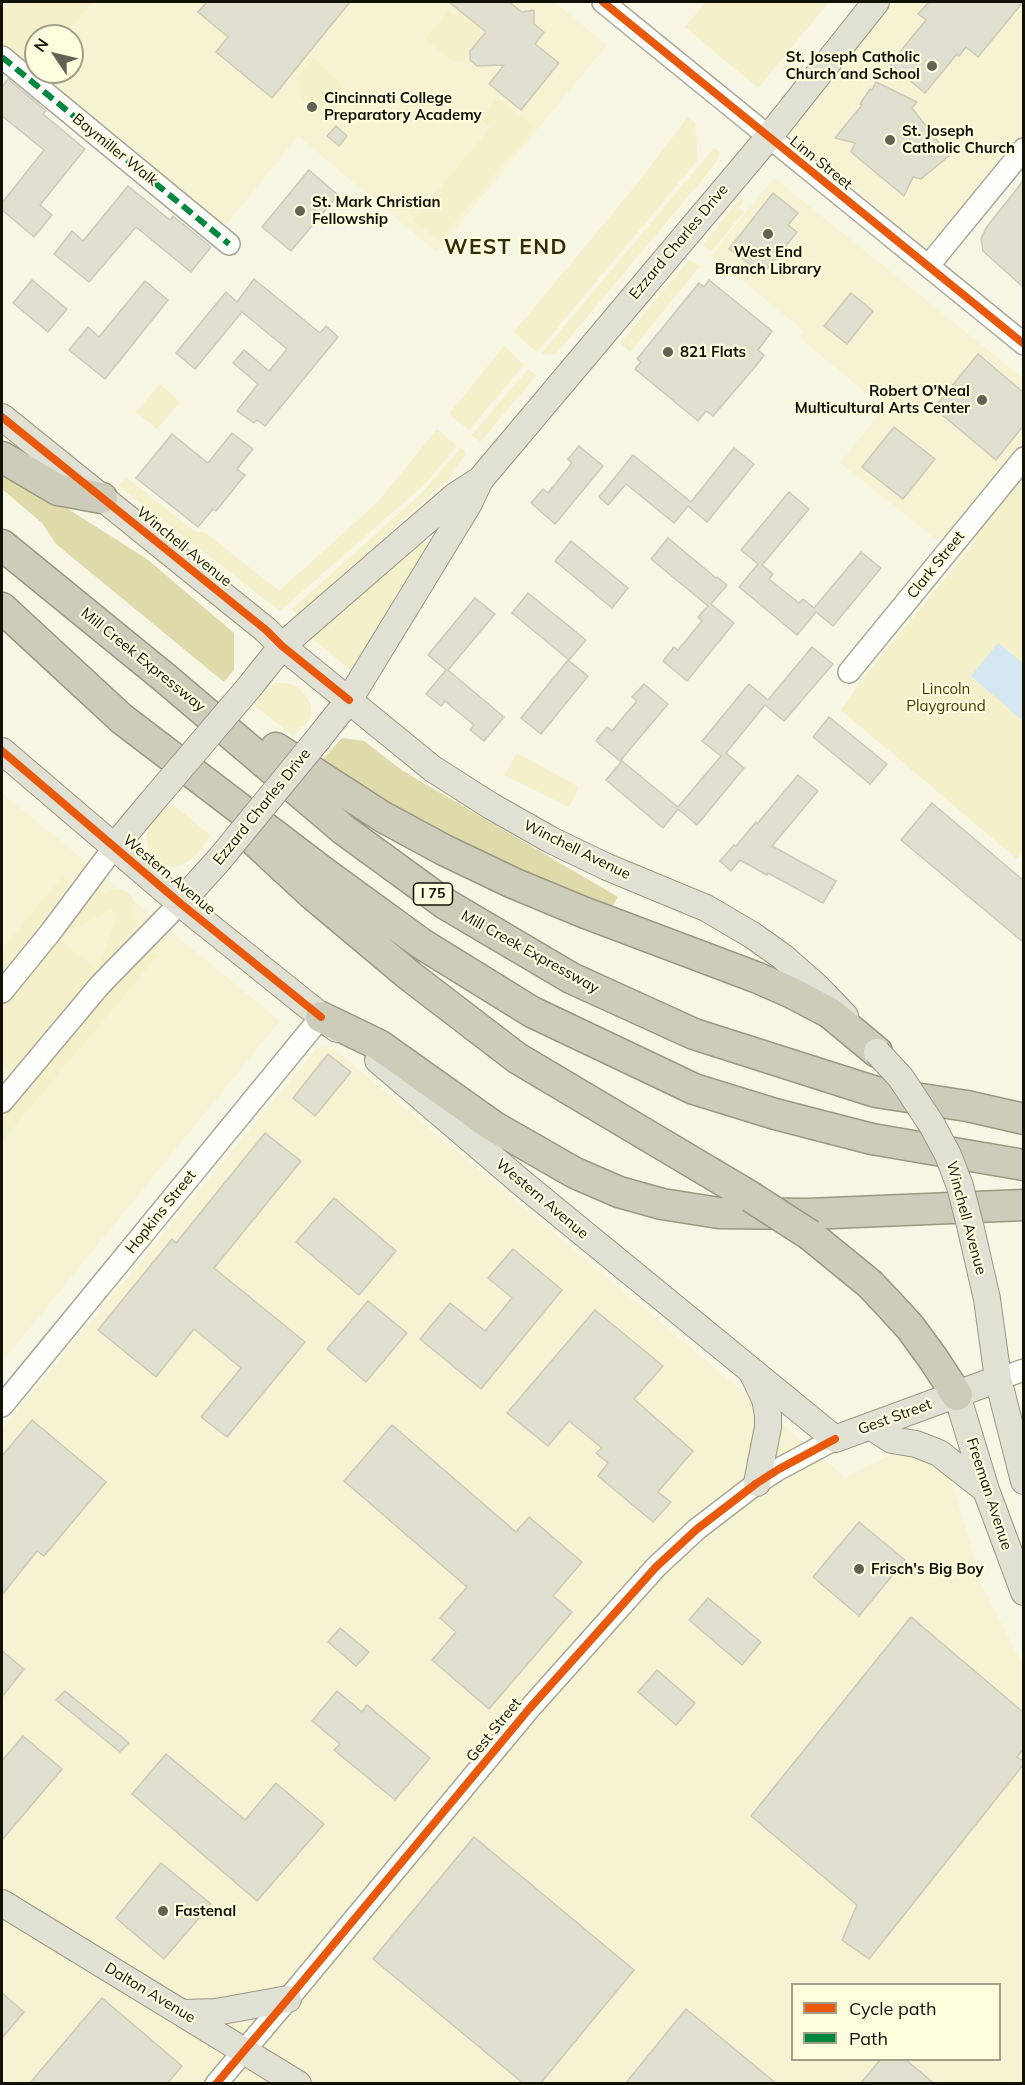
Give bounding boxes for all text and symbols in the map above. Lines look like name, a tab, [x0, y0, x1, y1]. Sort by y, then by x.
north arrow	[24, 24, 84, 84]
text: N	[29, 34, 53, 56]
place label: St. Joseph Catholic Church and School	[786, 48, 920, 83]
marker: St. Joseph Catholic Church and School	[925, 59, 939, 73]
place label: Cincinnati College Preparatory Academy	[324, 89, 482, 124]
marker: Cincinnati College Preparatory Academy	[305, 100, 319, 114]
street label: Baymiller Walk	[69, 110, 161, 190]
place label: St. Joseph Catholic Church	[902, 122, 1015, 157]
street label: Linn Street	[786, 132, 856, 194]
marker: St. Joseph Catholic Church	[883, 133, 897, 147]
street label: Ezzard Charles Drive	[626, 181, 732, 303]
place label: St. Mark Christian Fellowship	[312, 193, 441, 228]
marker: St. Mark Christian Fellowship	[293, 204, 307, 218]
marker: West End Branch Library	[761, 227, 775, 241]
district label: WEST END	[444, 235, 568, 261]
place label: West End Branch Library	[715, 243, 821, 278]
place label: 821 Flats	[680, 343, 746, 361]
marker: 821 Flats	[661, 345, 675, 359]
place label: Robert O'Neal Multicultural Arts Center	[795, 382, 970, 417]
marker: Robert O'Neal Multicultural Arts Center	[975, 393, 989, 407]
street label: Winchell Avenue	[133, 503, 235, 591]
street label: Clark Street	[903, 528, 969, 602]
street label: Mill Creek Expressway	[77, 604, 209, 716]
park label: Lincoln Playground	[906, 680, 986, 715]
street label: Ezzard Charles Drive	[210, 745, 314, 869]
street label: Winchell Avenue	[521, 816, 633, 884]
street label: Western Avenue	[119, 831, 219, 919]
road number: I 75	[414, 883, 452, 905]
street label: Mill Creek Expressway	[458, 907, 602, 997]
street label: Western Avenue	[492, 1155, 592, 1243]
street label: Winchell Avenue	[942, 1159, 990, 1277]
street label: Hopkins Street	[122, 1167, 200, 1257]
street label: Gest Street	[856, 1395, 934, 1439]
street label: Freeman Avenue	[962, 1436, 1016, 1552]
place label: Frisch's Big Boy	[871, 1560, 984, 1578]
marker: Frisch's Big Boy	[852, 1562, 866, 1576]
street label: Gest Street	[463, 1694, 525, 1766]
place label: Fastenal	[175, 1902, 236, 1920]
marker: Fastenal	[156, 1904, 170, 1918]
street label: Dalton Avenue	[101, 1959, 199, 2027]
legend	[791, 1983, 1001, 2061]
text: Cycle path	[849, 1997, 936, 2020]
text: Path	[849, 2027, 888, 2050]

